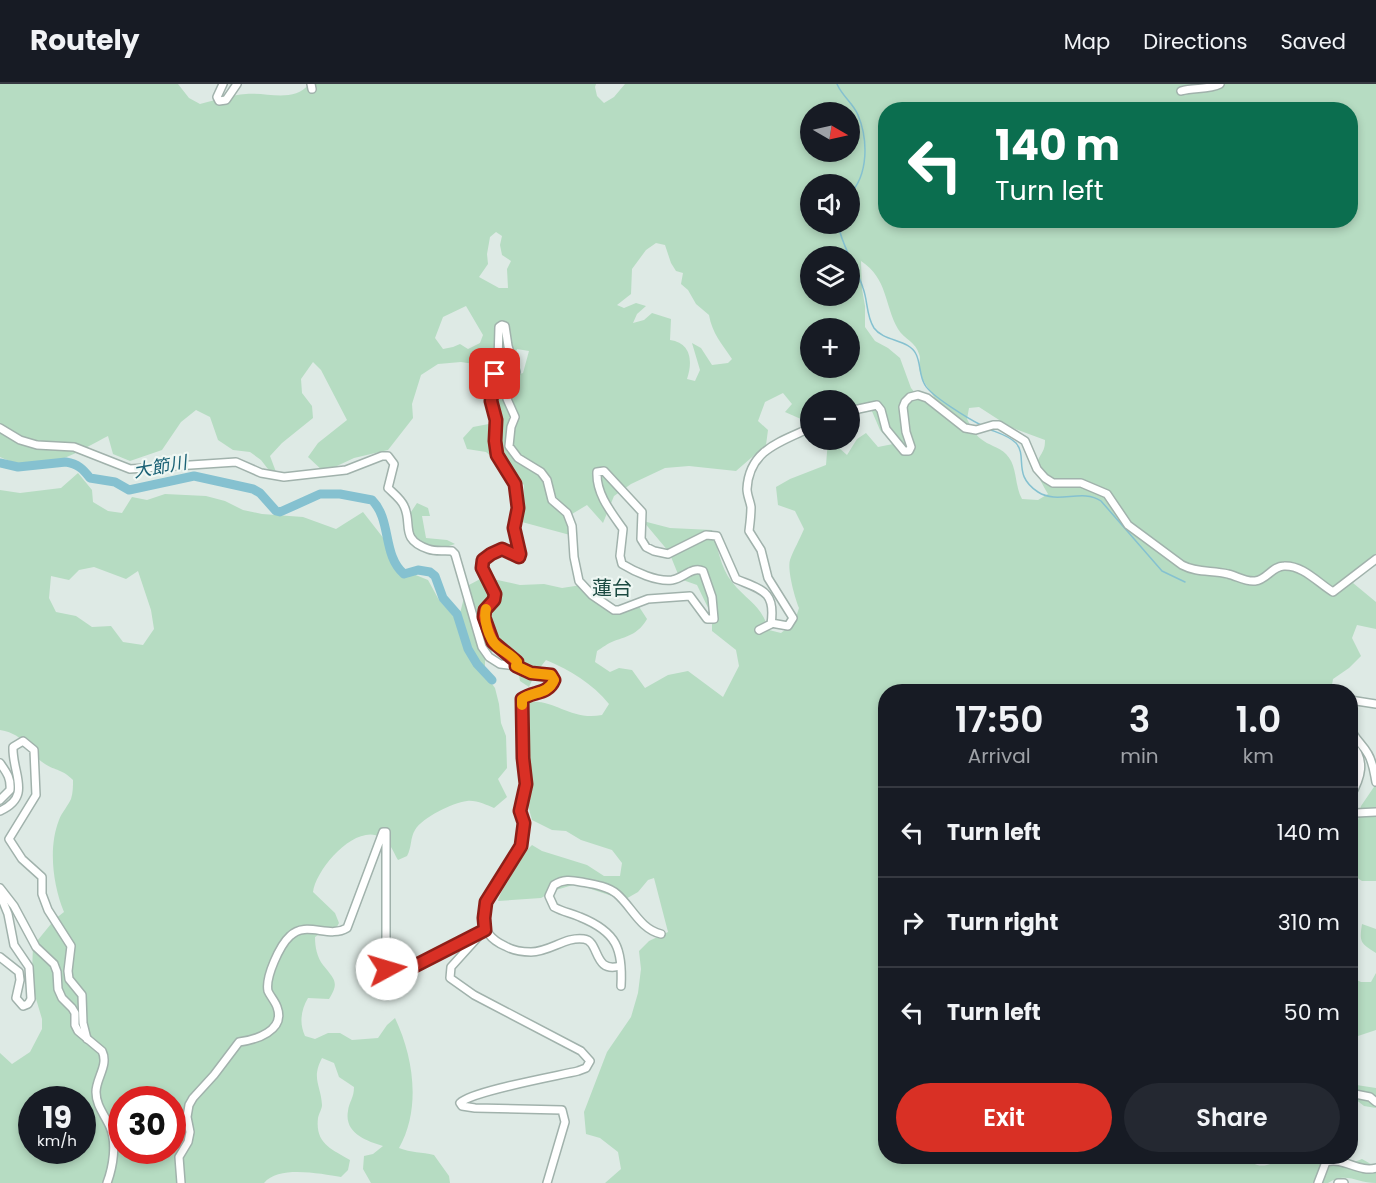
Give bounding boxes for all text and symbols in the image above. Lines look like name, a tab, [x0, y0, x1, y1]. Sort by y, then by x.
text: Routely	[30, 21, 140, 60]
text: Map	[1064, 27, 1110, 56]
text: Directions	[1143, 27, 1247, 56]
text: Saved	[1280, 27, 1346, 56]
north arrow	[800, 102, 860, 162]
map controls	[800, 102, 860, 450]
text: 140 m	[995, 116, 1120, 175]
icon: left	[896, 126, 974, 204]
text: Turn left	[995, 172, 1104, 209]
button: sound	[800, 174, 860, 234]
button: layers	[800, 246, 860, 306]
button: +	[800, 318, 860, 378]
pin	[469, 348, 520, 399]
icon: arrive	[478, 357, 511, 390]
button: −	[800, 390, 860, 450]
water label: 大節川	[131, 449, 191, 484]
district label: 蓮台	[592, 574, 632, 602]
text: 17:50	[955, 694, 1044, 745]
text: 3	[1129, 694, 1150, 745]
text: 1.0	[1235, 694, 1281, 745]
text: Arrival	[968, 742, 1031, 770]
text: min	[1120, 742, 1159, 770]
text: km	[1243, 742, 1274, 770]
icon: left	[896, 816, 929, 849]
text: Turn left	[947, 817, 1041, 848]
text: 140 m	[1277, 817, 1340, 848]
icon: right	[896, 906, 929, 939]
text: Turn right	[947, 907, 1058, 938]
text: 310 m	[1278, 907, 1340, 938]
position arrow	[355, 937, 419, 1001]
icon: left	[896, 996, 929, 1029]
text: Turn left	[947, 997, 1041, 1028]
text: 50 m	[1284, 997, 1340, 1028]
button: Exit	[896, 1083, 1112, 1152]
button: Share	[1124, 1083, 1340, 1152]
speed limit sign: 30	[108, 1086, 186, 1164]
text: 19	[42, 1096, 72, 1139]
text: km/h	[37, 1130, 77, 1151]

